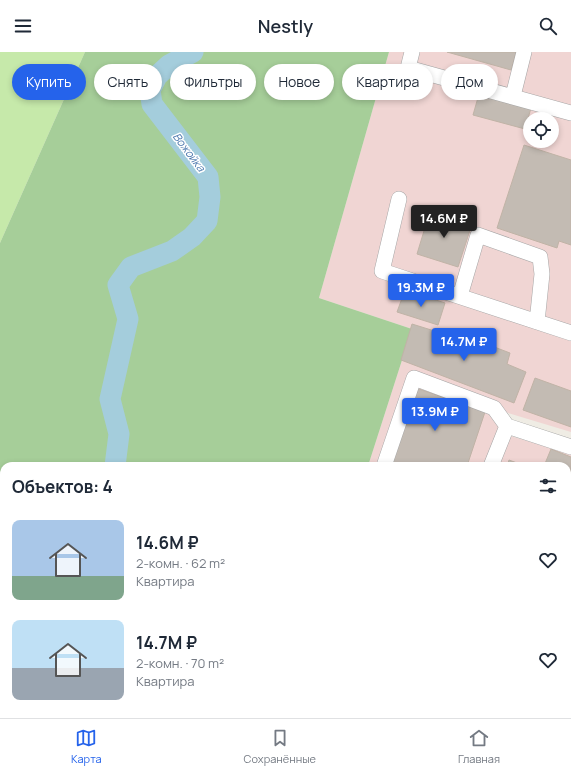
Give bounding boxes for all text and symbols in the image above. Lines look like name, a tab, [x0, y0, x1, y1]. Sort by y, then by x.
text: Nestly	[258, 14, 313, 38]
icon: menu	[12, 15, 34, 37]
icon: search	[537, 15, 559, 37]
chip: Купить	[12, 64, 86, 100]
chip: Снять	[94, 64, 162, 100]
chip: Фильтры	[170, 64, 256, 100]
chip: Новое	[264, 64, 334, 100]
chip: Квартира	[342, 64, 433, 100]
chip: Дом	[441, 64, 498, 100]
map controls	[523, 112, 559, 148]
button: locate	[523, 112, 559, 148]
water label: Вожойка	[170, 129, 209, 175]
pin: 14.6M ₽	[407, 205, 481, 239]
text: 14.6M ₽	[420, 209, 468, 227]
pin: 19.3M ₽	[384, 274, 458, 308]
text: 19.3M ₽	[397, 278, 445, 296]
pin: 14.7M ₽	[427, 328, 501, 362]
text: 14.7M ₽	[441, 332, 487, 350]
pin: 13.9M ₽	[398, 398, 472, 432]
text: 13.9M ₽	[411, 402, 459, 420]
text: Объектов: 4	[12, 475, 113, 498]
icon: filters	[537, 475, 559, 497]
text: 14.6M ₽	[136, 531, 199, 554]
icon: home	[44, 536, 92, 584]
icon: heart	[537, 549, 559, 571]
text: 2-комн. · 62 m²	[136, 554, 225, 572]
text: Квартира	[136, 572, 195, 590]
text: 14.7M ₽	[136, 631, 197, 654]
icon: home	[44, 636, 92, 684]
icon: heart	[537, 649, 559, 671]
text: 2-комн. · 70 m²	[136, 654, 224, 672]
text: Квартира	[136, 672, 195, 690]
tab: Карта	[71, 727, 102, 766]
tab: Сохранённые	[244, 727, 316, 766]
tab: Главная	[458, 727, 500, 766]

